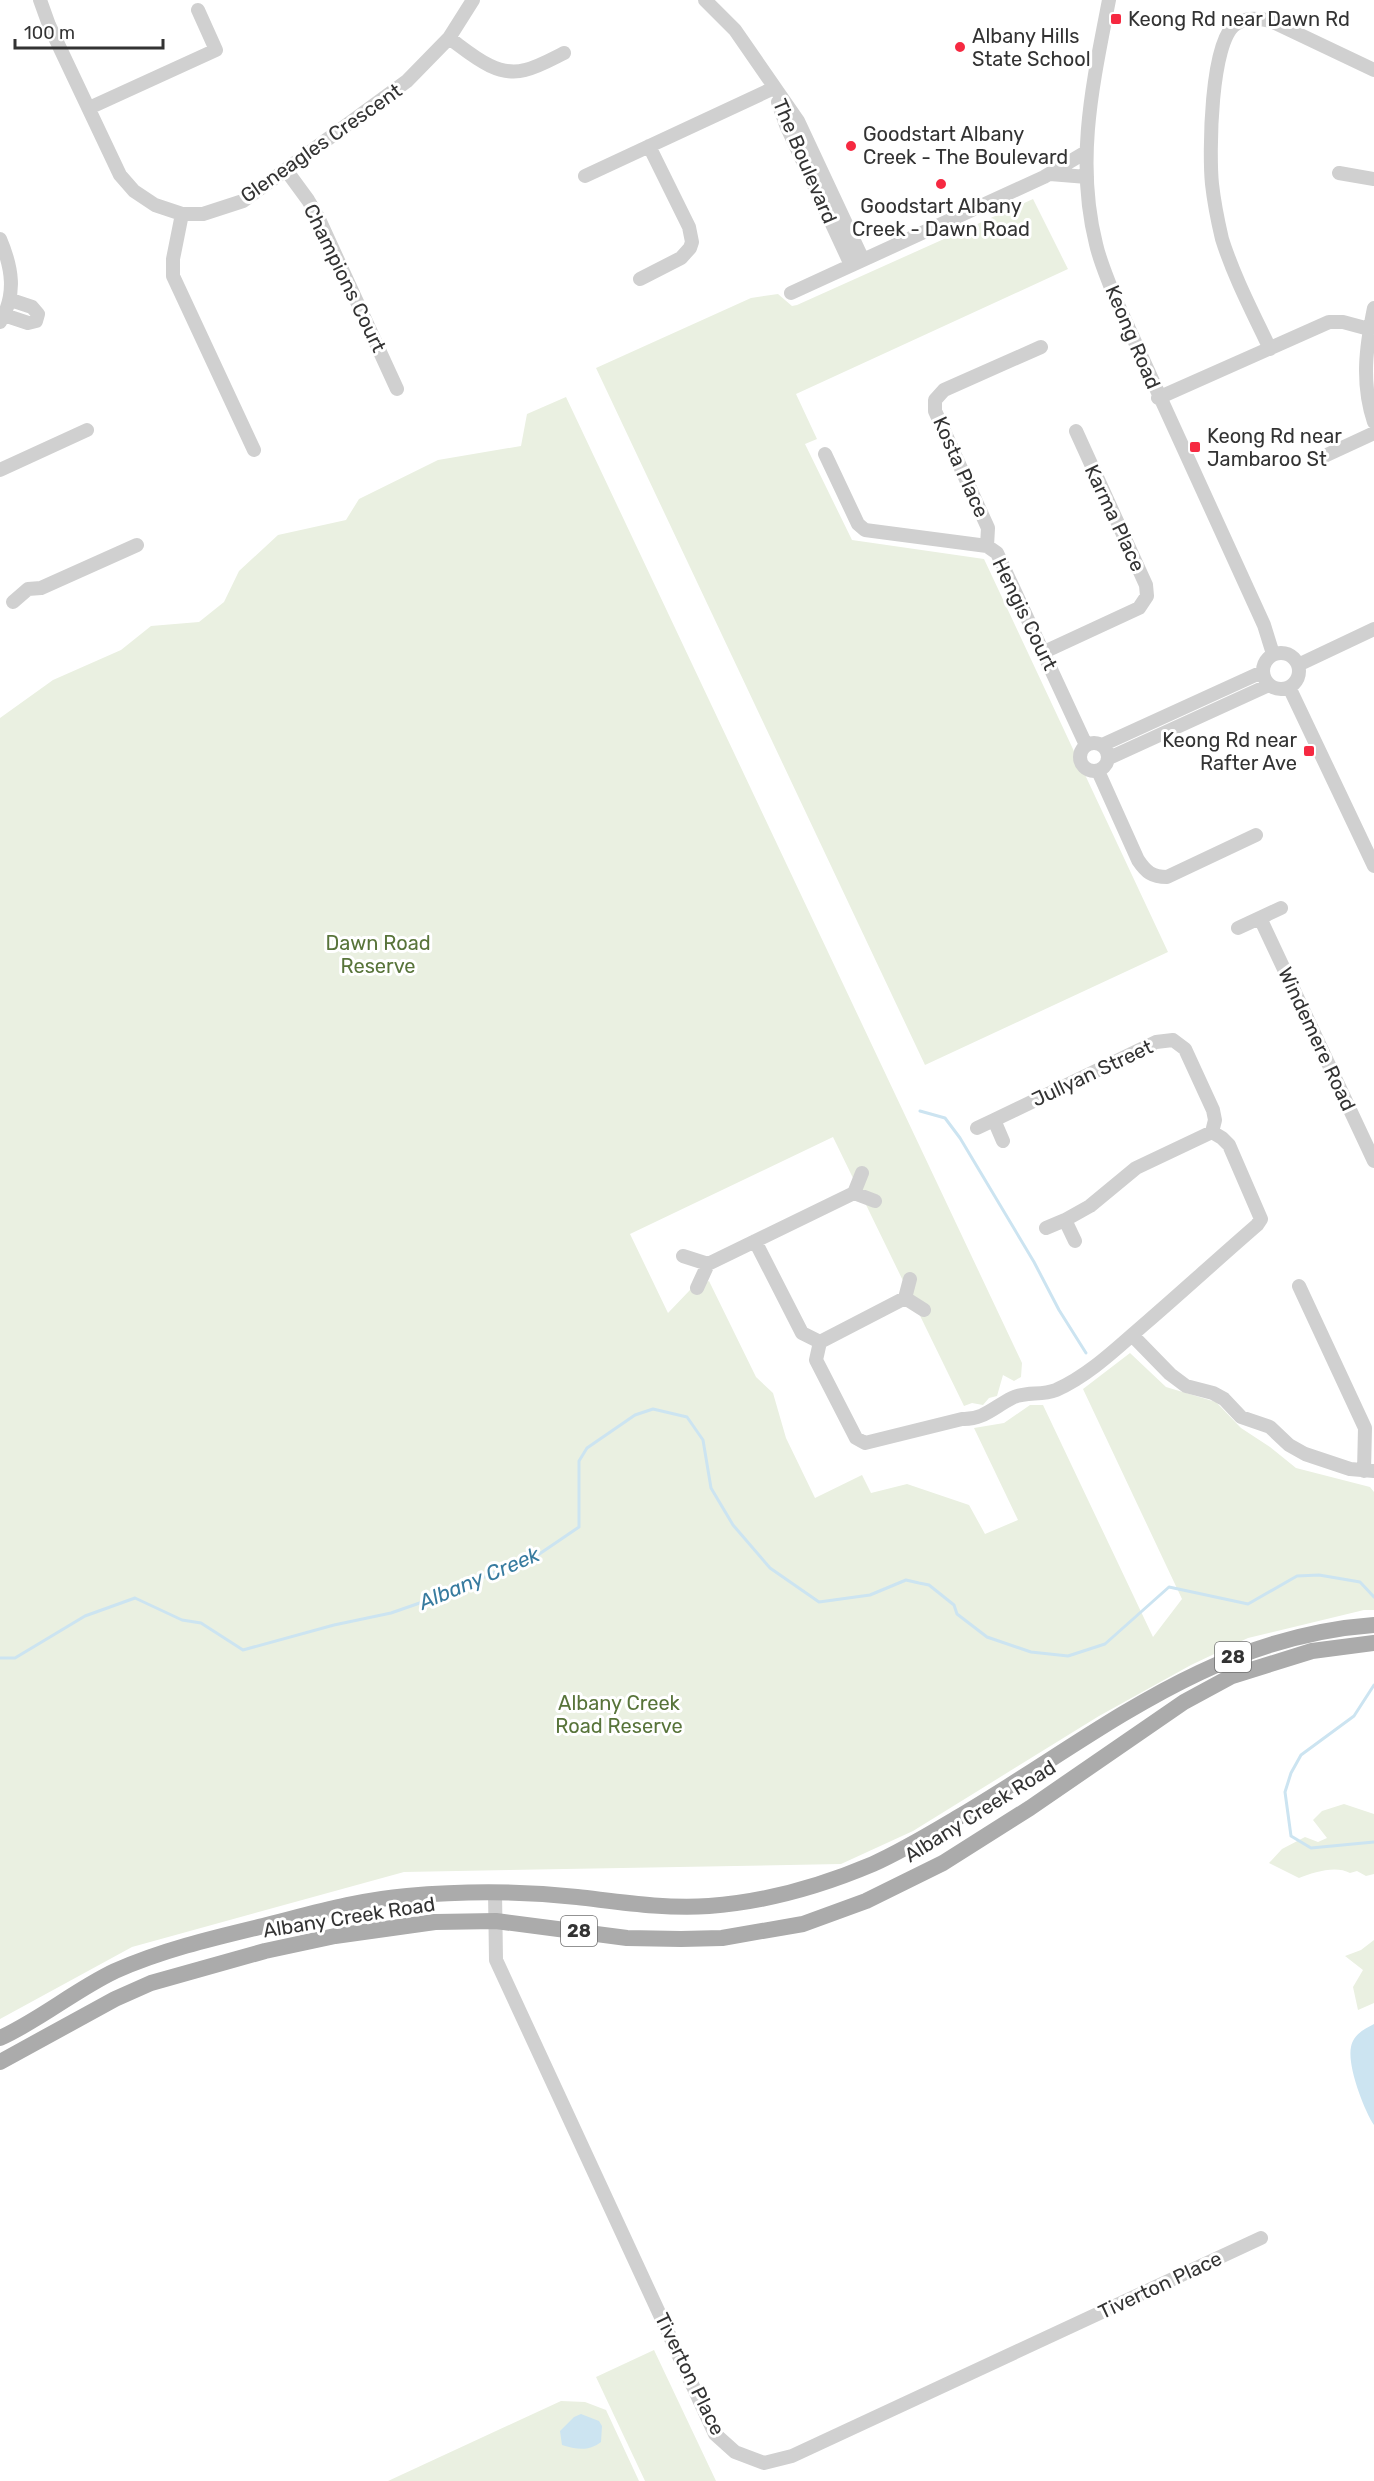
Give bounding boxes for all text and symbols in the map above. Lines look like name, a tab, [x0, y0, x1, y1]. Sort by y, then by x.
place label: Keong Rd near Dawn Rd	[1128, 7, 1350, 31]
scale bar	[15, 12, 164, 50]
marker: Keong Rd near Dawn Rd	[1109, 12, 1123, 26]
text: 100 m	[24, 22, 75, 44]
place label: Albany Hills State School	[972, 24, 1091, 71]
marker: Albany Hills State School	[953, 40, 967, 54]
street label: Gleneagles Crescent	[236, 78, 406, 208]
street label: The Boulevard	[768, 95, 842, 227]
place label: Goodstart Albany Creek - The Boulevard	[863, 122, 1068, 169]
marker: Goodstart Albany Creek - The Boulevard	[844, 139, 858, 153]
marker: Goodstart Albany Creek - Dawn Road	[934, 177, 948, 191]
place label: Goodstart Albany Creek - Dawn Road	[852, 194, 1030, 241]
street label: Champions Court	[299, 200, 391, 356]
street label: Keong Road	[1100, 281, 1166, 393]
street label: Kosta Place	[928, 413, 994, 521]
place label: Keong Rd near Jambaroo St	[1207, 424, 1342, 471]
marker: Keong Rd near Jambaroo St	[1188, 440, 1202, 454]
street label: Karma Place	[1080, 461, 1150, 575]
street label: Hengis Court	[988, 554, 1063, 674]
place label: Keong Rd near Rafter Ave	[1162, 728, 1297, 775]
marker: Keong Rd near Rafter Ave	[1302, 744, 1316, 758]
park label: Dawn Road Reserve	[325, 931, 431, 978]
street label: Windemere Road	[1273, 963, 1361, 1115]
street label: Jullyan Street	[1028, 1034, 1157, 1112]
water label: Albany Creek	[414, 1541, 544, 1615]
road number: 28	[1215, 1642, 1251, 1672]
park label: Albany Creek Road Reserve	[555, 1691, 683, 1738]
street label: Albany Creek Road	[900, 1755, 1060, 1867]
street label: Albany Creek Road	[261, 1892, 437, 1942]
road number: 28	[561, 1916, 597, 1946]
street label: Tiverton Place	[1095, 2246, 1225, 2324]
street label: Tiverton Place	[650, 2309, 730, 2439]

